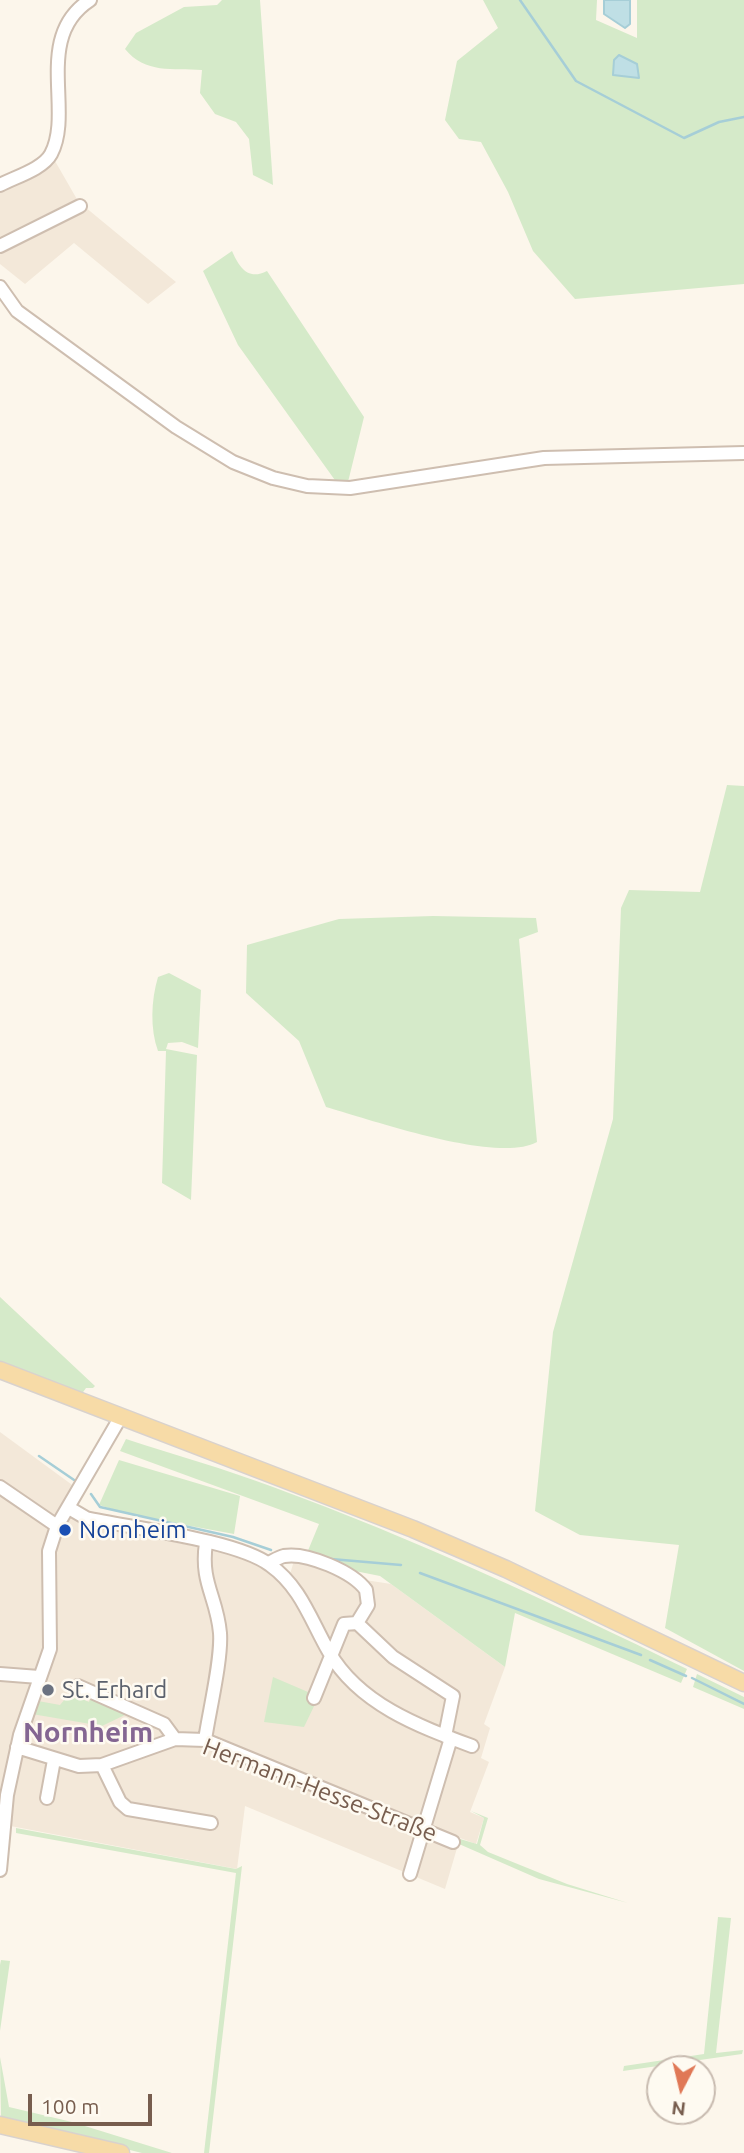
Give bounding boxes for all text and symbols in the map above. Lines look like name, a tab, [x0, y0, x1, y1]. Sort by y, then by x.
place label: Nornheim	[79, 1516, 186, 1544]
marker: Nornheim	[57, 1522, 73, 1538]
place label: St. Erhard	[62, 1676, 167, 1704]
marker: St. Erhard	[40, 1682, 56, 1698]
district label: Nornheim	[23, 1716, 153, 1750]
street label: Hermann-Hesse-Straße	[199, 1732, 441, 1848]
north arrow	[646, 2055, 716, 2125]
scale bar	[32, 2080, 156, 2124]
text: 100 m	[41, 2094, 99, 2118]
text: N	[670, 2097, 687, 2121]

